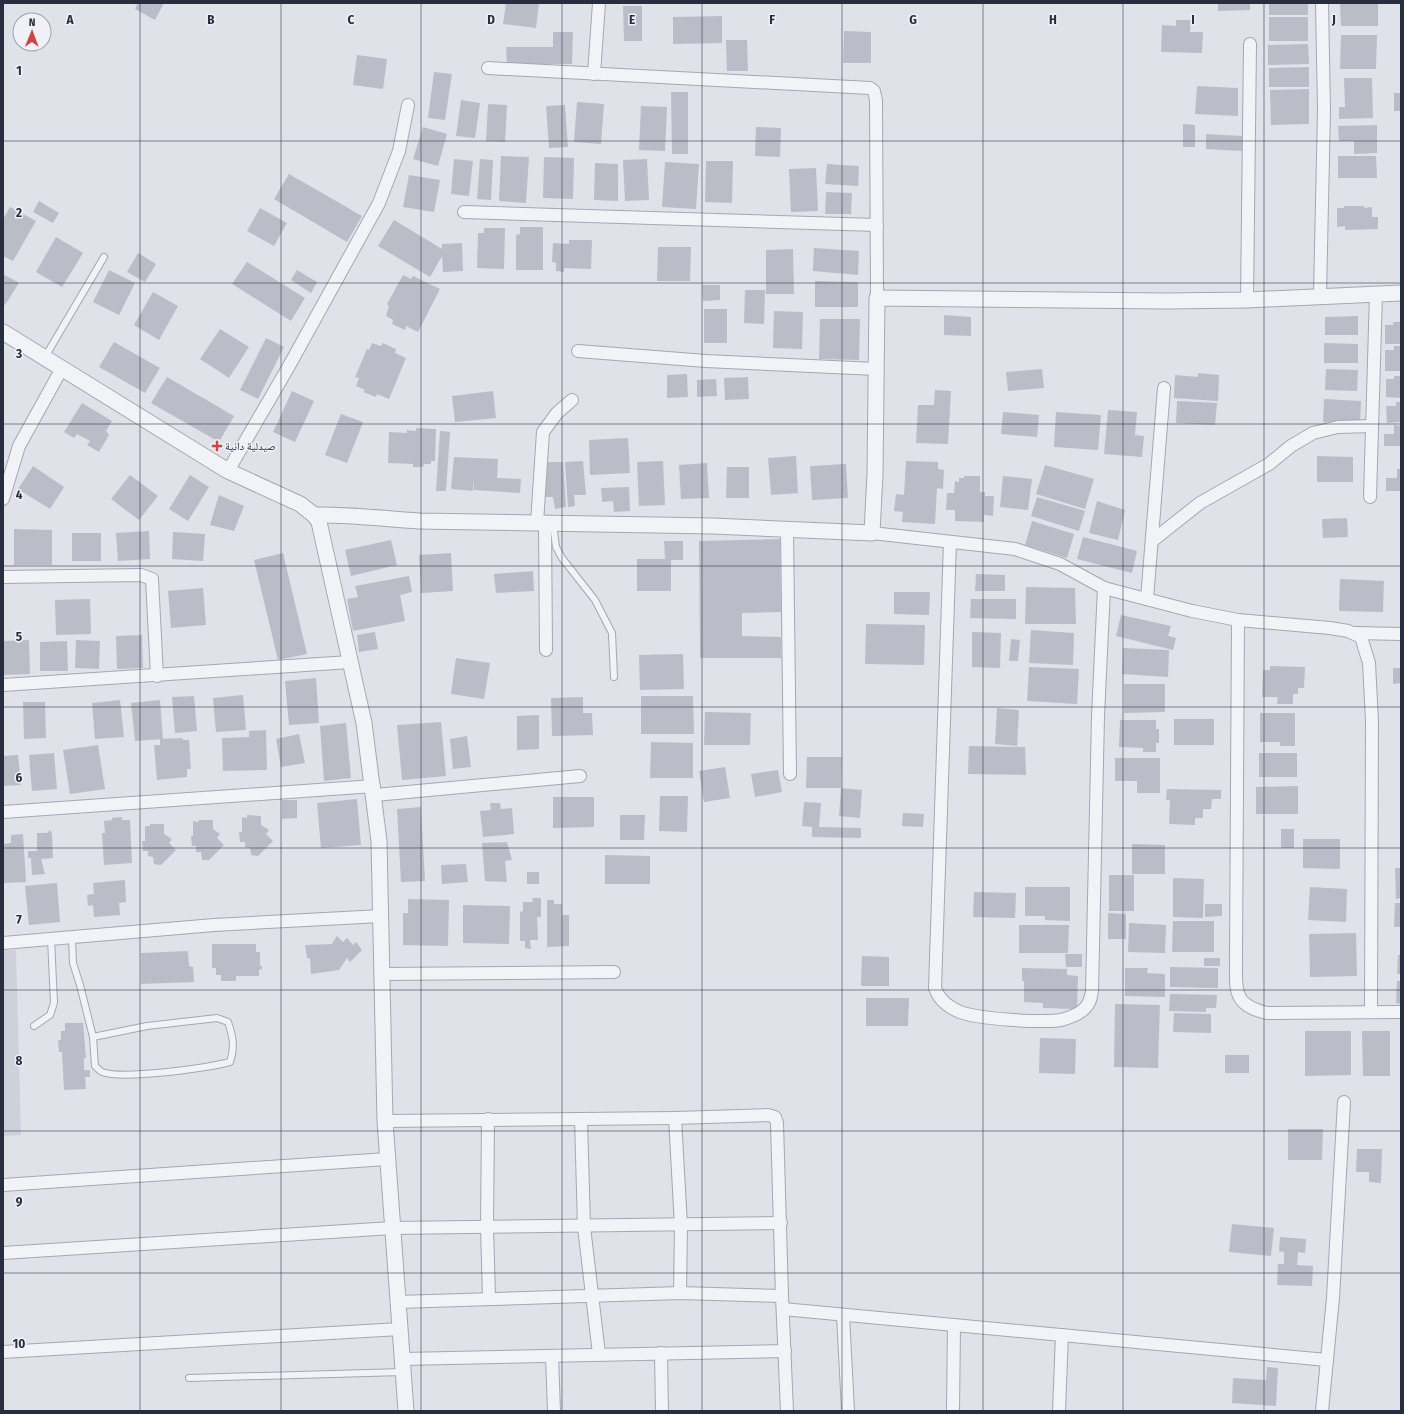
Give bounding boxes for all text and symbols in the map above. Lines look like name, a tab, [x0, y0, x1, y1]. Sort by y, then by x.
north arrow	[12, 12, 52, 52]
text: A	[65, 12, 74, 27]
text: B	[207, 12, 215, 27]
text: C	[348, 12, 355, 27]
text: D	[487, 12, 495, 27]
text: E	[629, 12, 635, 27]
text: F	[769, 12, 775, 27]
text: G	[909, 12, 917, 27]
text: H	[1049, 12, 1057, 27]
text: I	[1191, 12, 1195, 27]
text: J	[1331, 12, 1336, 27]
text: N	[29, 16, 36, 29]
text: 1	[16, 63, 22, 78]
text: 2	[15, 205, 22, 220]
text: 3	[15, 346, 22, 361]
place label: صيدلية دانية	[225, 440, 276, 453]
marker: صيدلية دانية	[212, 441, 222, 451]
text: 4	[16, 487, 23, 502]
text: 5	[16, 629, 22, 644]
text: 6	[16, 770, 23, 785]
text: 7	[16, 912, 22, 927]
text: 8	[16, 1053, 23, 1068]
text: 9	[16, 1194, 23, 1209]
text: 10	[13, 1336, 25, 1351]

